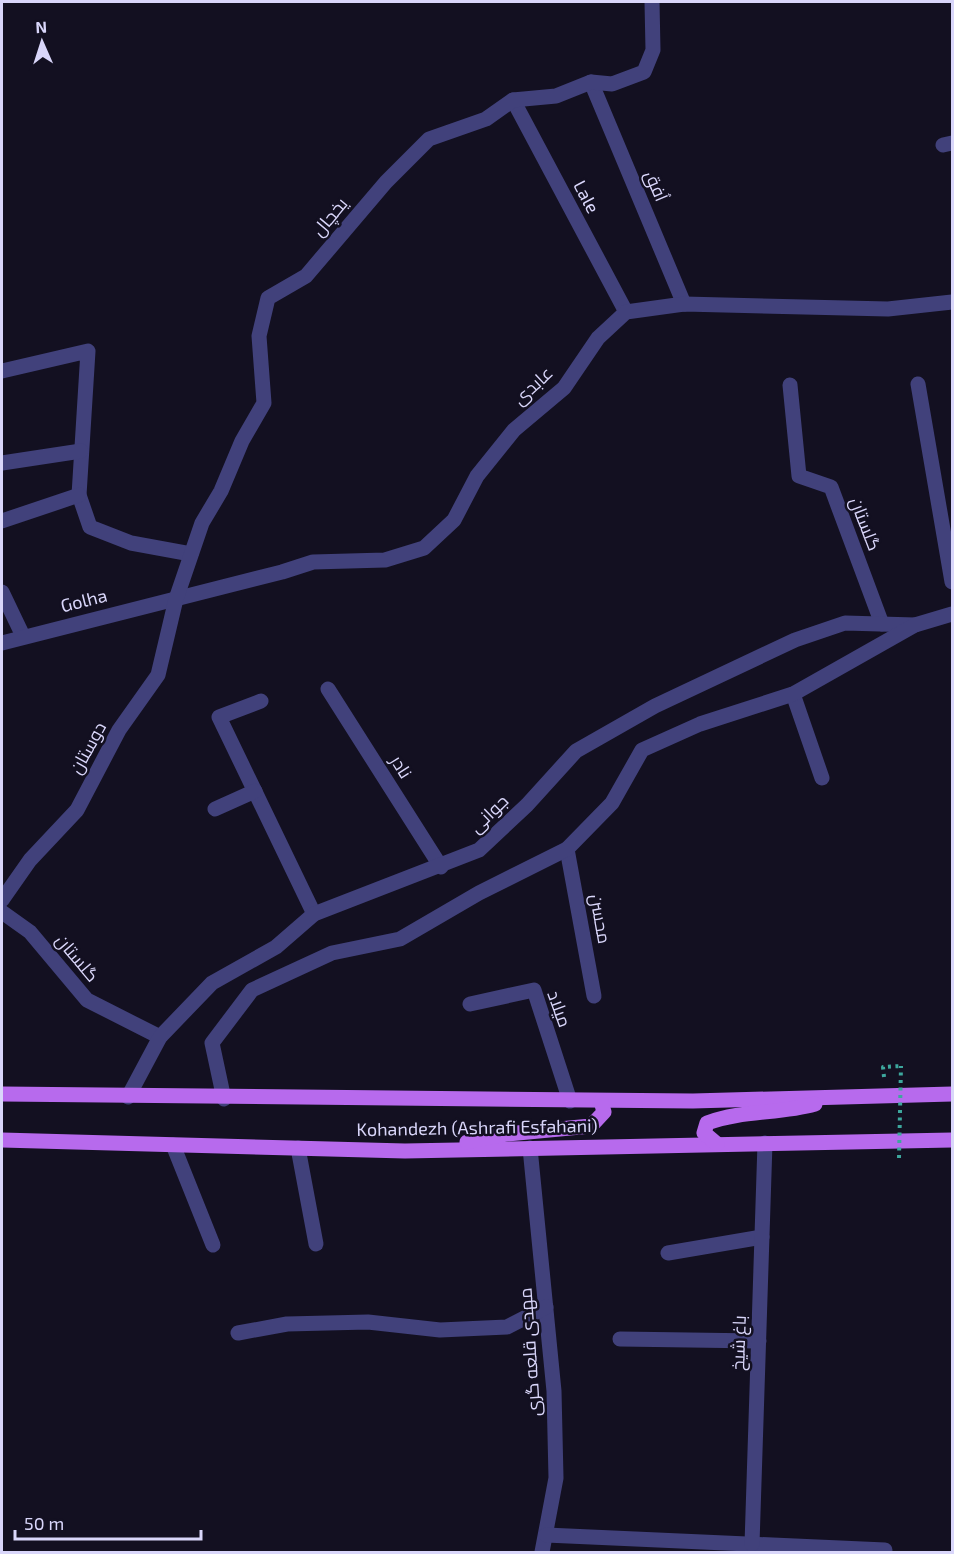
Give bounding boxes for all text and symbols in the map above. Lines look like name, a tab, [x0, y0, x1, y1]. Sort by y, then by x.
north arrow	[12, 12, 72, 72]
text: N	[35, 17, 47, 36]
street label: اُفق	[639, 167, 673, 206]
street label: Lale	[569, 176, 605, 217]
street label: یخچال	[307, 192, 353, 241]
street label: عابدی	[508, 361, 558, 410]
street label: گلستان	[845, 494, 886, 554]
street label: Golha	[58, 584, 109, 616]
street label: دوستان	[64, 718, 111, 778]
street label: نادر	[385, 750, 417, 783]
street label: جوانی	[464, 789, 513, 838]
street label: محسن	[585, 892, 616, 946]
street label: گلستان	[51, 929, 104, 986]
street label: میلاد	[543, 987, 577, 1030]
street label: Kohandezh (Ashrafi Esfahani)	[356, 1114, 598, 1140]
street label: مهدی قلعه گری	[514, 1287, 545, 1417]
street label: باغ شیخ	[726, 1315, 752, 1371]
scale bar	[15, 1503, 201, 1541]
text: 50 m	[24, 1512, 64, 1534]

